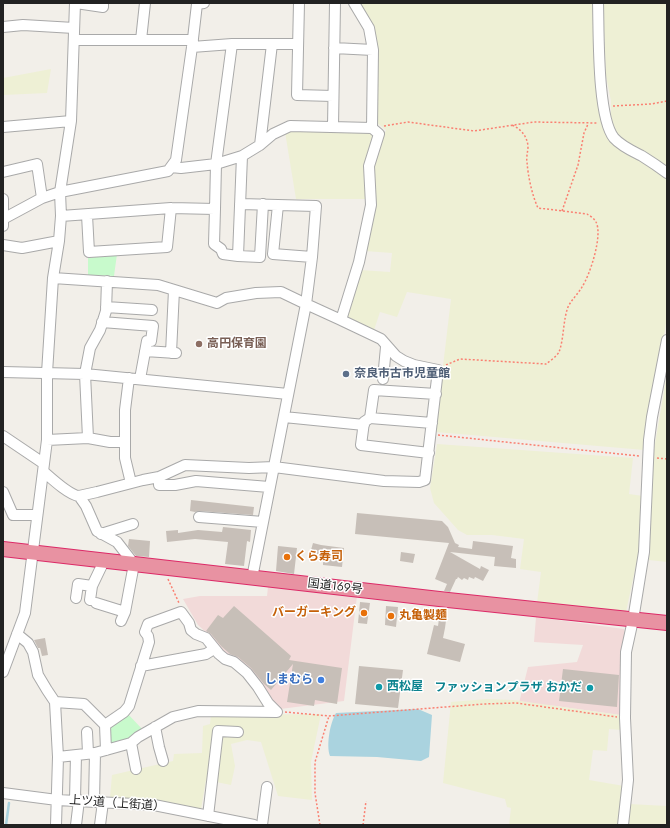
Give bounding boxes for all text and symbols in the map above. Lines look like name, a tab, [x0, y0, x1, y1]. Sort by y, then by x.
place label: 高円保育園	[207, 337, 267, 351]
marker: 高円保育園	[194, 339, 204, 349]
place label: 奈良市古市児童館	[354, 367, 450, 381]
marker: 奈良市古市児童館	[341, 369, 351, 379]
place label: くら寿司	[295, 550, 343, 564]
marker: くら寿司	[282, 552, 292, 562]
street label: 国道169号	[307, 576, 363, 598]
place label: バーガーキング	[272, 606, 356, 620]
marker: バーガーキング	[359, 608, 369, 618]
place label: 丸亀製麺	[399, 609, 447, 623]
marker: 丸亀製麺	[386, 611, 396, 621]
place label: しまむら	[265, 673, 313, 687]
marker: しまむら	[316, 675, 326, 685]
place label: 西松屋	[387, 680, 423, 694]
place label: ファッションプラザ おかだ	[434, 681, 582, 695]
marker: 西松屋	[374, 682, 384, 692]
marker: ファッションプラザ おかだ	[585, 683, 595, 693]
street label: 上ツ道（上街道）	[69, 793, 165, 815]

